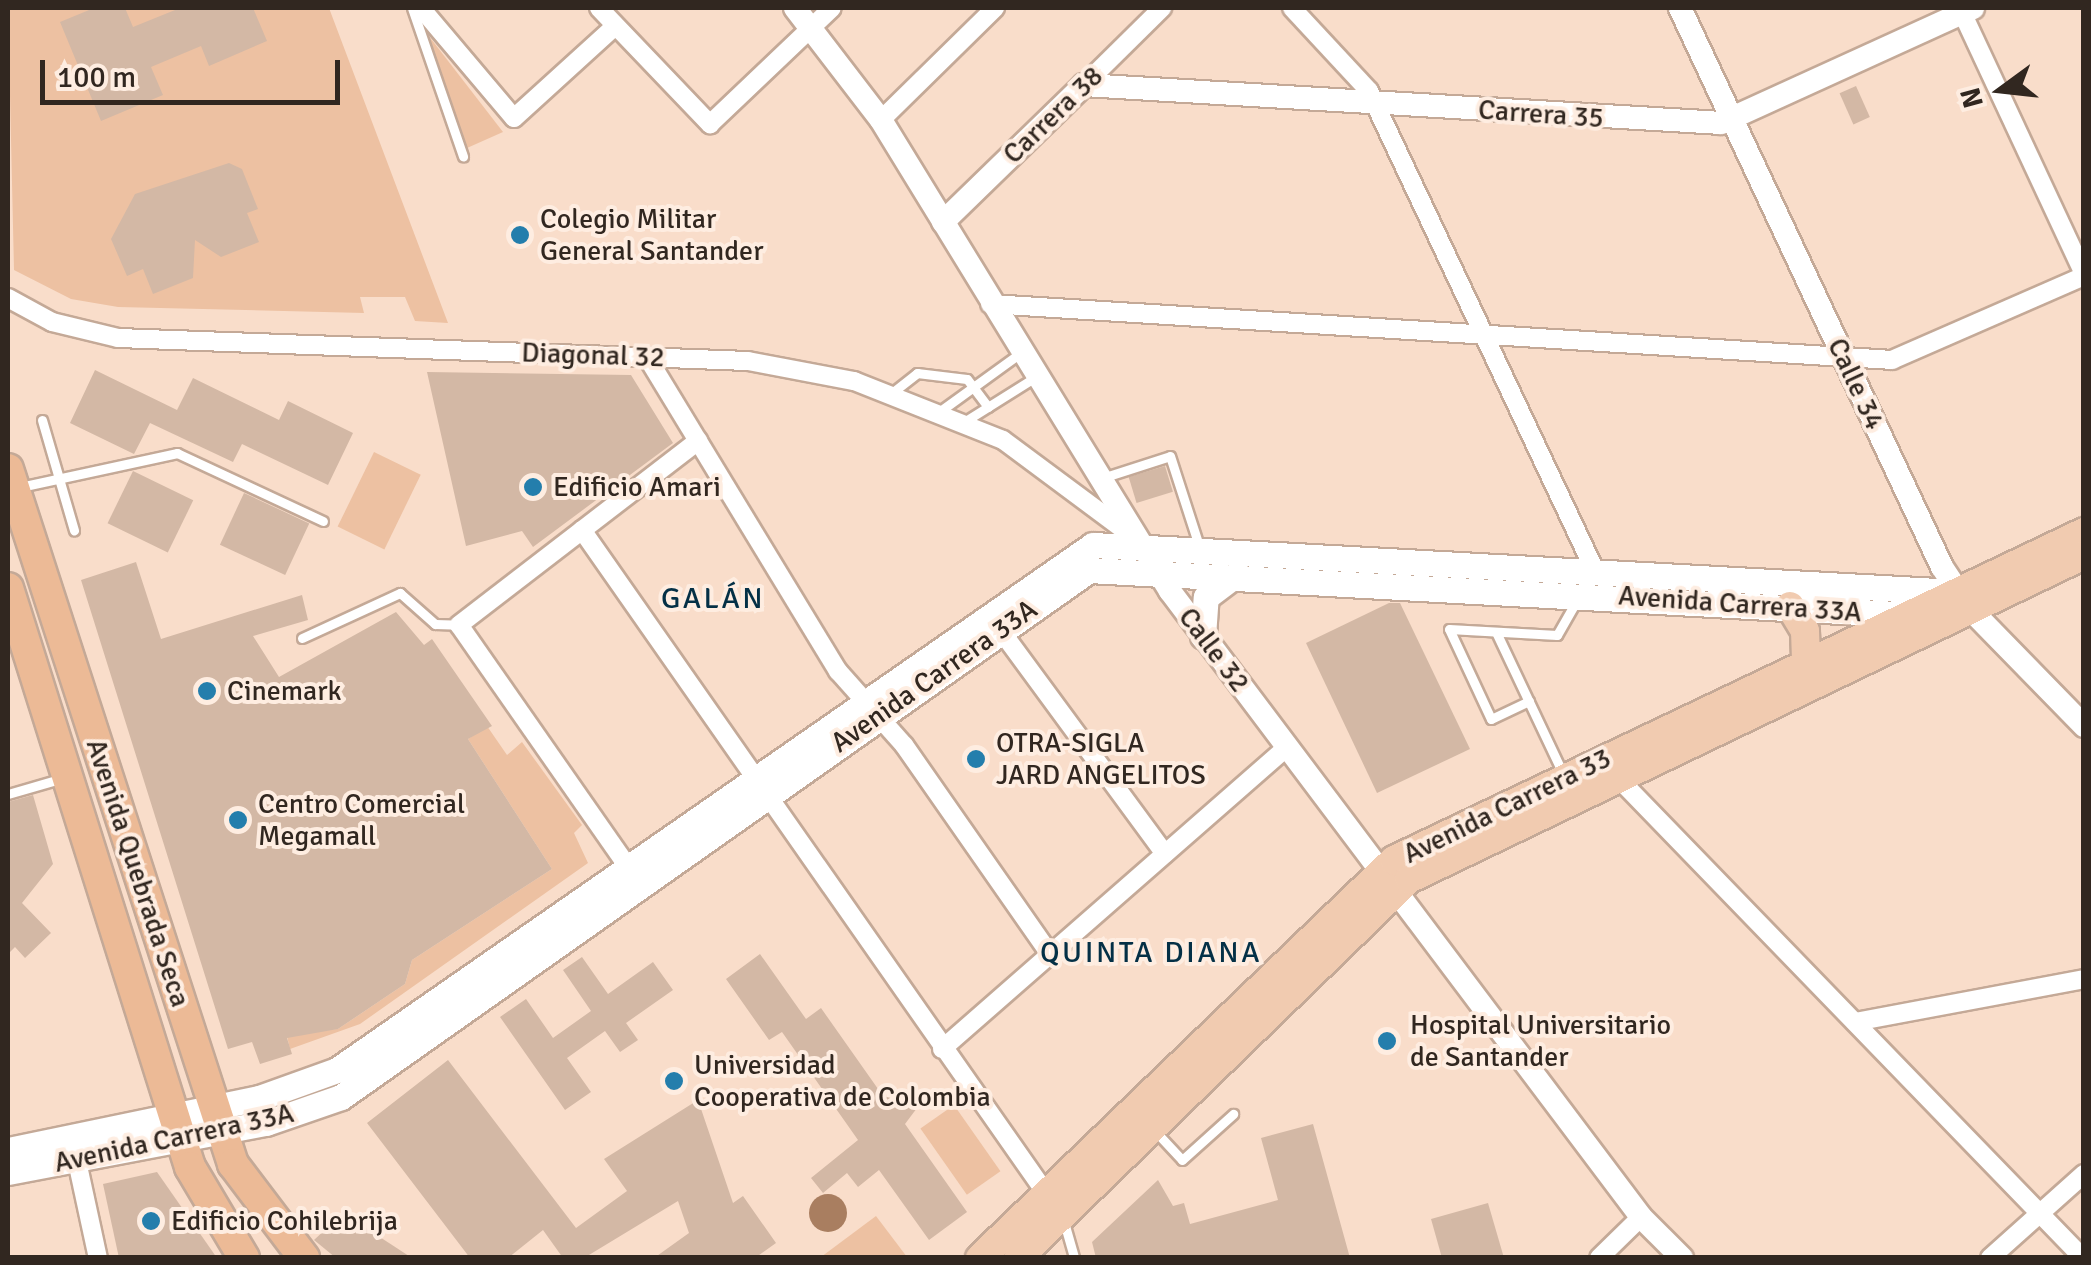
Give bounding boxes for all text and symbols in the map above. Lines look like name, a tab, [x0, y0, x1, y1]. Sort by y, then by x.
scale bar	[45, 40, 345, 102]
north arrow	[1951, 40, 2051, 140]
text: 100 m	[57, 59, 136, 96]
street label: Carrera 38	[996, 59, 1110, 171]
text: N	[1953, 84, 1991, 112]
street label: Carrera 35	[1477, 93, 1605, 135]
place label: Colegio Militar General Santander	[540, 202, 763, 268]
marker: Colegio Militar General Santander	[509, 224, 531, 246]
street label: Calle 34	[1820, 333, 1892, 435]
street label: Diagonal 32	[521, 336, 665, 374]
place label: Edificio Amari	[553, 470, 721, 504]
marker: Edificio Amari	[522, 476, 544, 498]
street label: Avenida Carrera 33A	[1617, 579, 1863, 629]
district label: GALÁN	[661, 581, 765, 617]
street label: Avenida Carrera 33A	[824, 592, 1044, 760]
street label: Calle 32	[1171, 601, 1257, 699]
place label: Cinemark	[227, 674, 342, 708]
marker: Cinemark	[196, 680, 218, 702]
place label: OTRA-SIGLA JARD ANGELITOS	[996, 726, 1206, 792]
street label: Avenida Quebrada Seca	[79, 735, 197, 1011]
street label: Avenida Carrera 33	[1398, 741, 1616, 871]
marker: OTRA-SIGLA JARD ANGELITOS	[965, 748, 987, 770]
place label: Centro Comercial Megamall	[258, 787, 465, 853]
marker: Centro Comercial Megamall	[227, 809, 249, 831]
district label: QUINTA DIANA	[1040, 935, 1262, 971]
place label: Hospital Universitario de Santander	[1410, 1008, 1671, 1074]
marker: Hospital Universitario de Santander	[1374, 1028, 1400, 1054]
place label: Universidad Cooperativa de Colombia	[694, 1048, 991, 1114]
marker: Universidad Cooperativa de Colombia	[663, 1070, 685, 1092]
street label: Avenida Carrera 33A	[51, 1096, 297, 1180]
place label: Edificio Cohilebrija	[171, 1204, 398, 1238]
marker: Edificio Cohilebrija	[140, 1210, 162, 1232]

